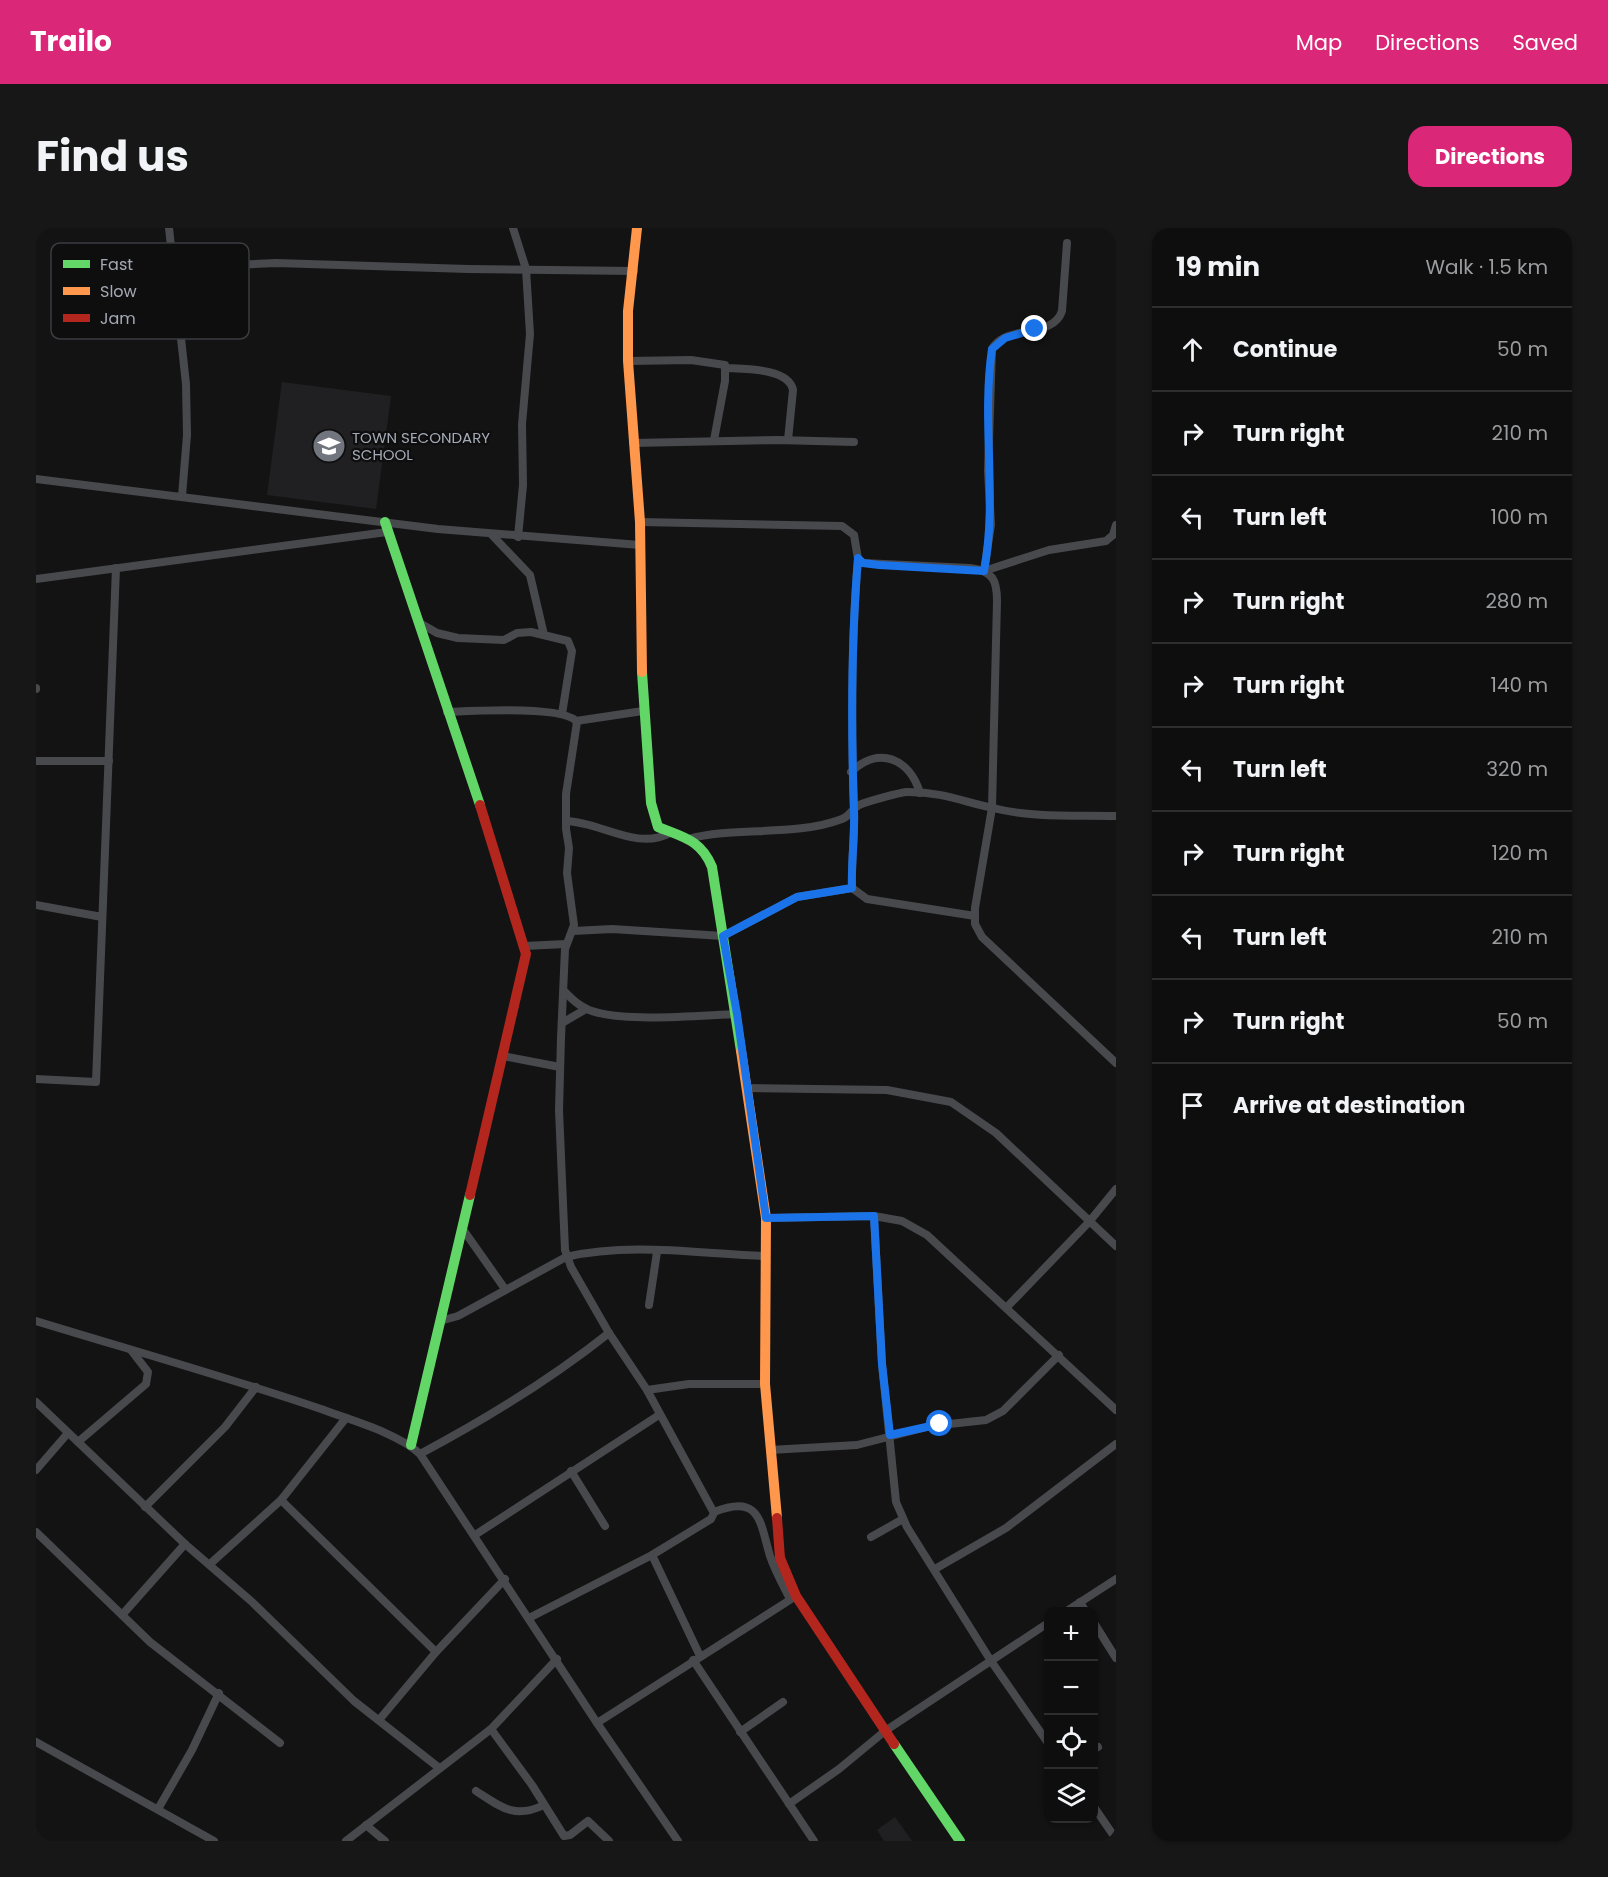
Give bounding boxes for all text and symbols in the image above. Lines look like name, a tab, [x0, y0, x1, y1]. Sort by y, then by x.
text: Trailo	[30, 22, 112, 61]
text: Map	[1296, 28, 1342, 57]
text: Directions	[1375, 28, 1479, 57]
text: Saved	[1512, 28, 1578, 57]
button: Directions	[1408, 126, 1572, 187]
text: Find us	[36, 127, 189, 186]
legend	[51, 243, 249, 339]
text: 19 min	[1176, 249, 1260, 285]
text: Fast	[100, 253, 133, 276]
text: Walk · 1.5 km	[1425, 253, 1548, 281]
text: Slow	[100, 280, 137, 303]
text: Jam	[100, 307, 136, 330]
route end	[1021, 315, 1047, 341]
icon: ahead	[1176, 333, 1209, 366]
text: Continue	[1233, 334, 1337, 365]
text: 50 m	[1497, 335, 1548, 363]
icon: right	[1176, 417, 1209, 450]
text: Turn right	[1233, 418, 1344, 449]
text: 210 m	[1492, 419, 1548, 447]
place label: TOWN SECONDARY SCHOOL	[352, 427, 490, 465]
school or university icon: TOWN SECONDARY SCHOOL	[311, 428, 347, 464]
icon: left	[1176, 501, 1209, 534]
text: Turn left	[1233, 502, 1327, 533]
text: 100 m	[1491, 503, 1548, 531]
icon: right	[1176, 585, 1209, 618]
text: Turn right	[1233, 586, 1344, 617]
text: 280 m	[1485, 587, 1548, 615]
icon: right	[1176, 669, 1209, 702]
text: Turn right	[1233, 670, 1344, 701]
text: 140 m	[1491, 671, 1548, 699]
icon: left	[1176, 753, 1209, 786]
text: Turn left	[1233, 754, 1327, 785]
text: 320 m	[1486, 755, 1548, 783]
icon: right	[1176, 837, 1209, 870]
text: Turn right	[1233, 838, 1344, 869]
text: 120 m	[1492, 839, 1548, 867]
icon: left	[1176, 921, 1209, 954]
text: Turn left	[1233, 922, 1327, 953]
text: 210 m	[1492, 923, 1548, 951]
icon: right	[1176, 1005, 1209, 1038]
text: Turn right	[1233, 1006, 1344, 1037]
text: 50 m	[1497, 1007, 1548, 1035]
icon: arrive	[1176, 1089, 1209, 1122]
text: Arrive at destination	[1233, 1090, 1465, 1121]
route start	[926, 1410, 952, 1436]
map controls	[1044, 1607, 1098, 1823]
button: +	[1044, 1607, 1098, 1661]
button: −	[1044, 1661, 1098, 1715]
button: locate	[1044, 1715, 1098, 1769]
button: layers	[1044, 1769, 1098, 1823]

